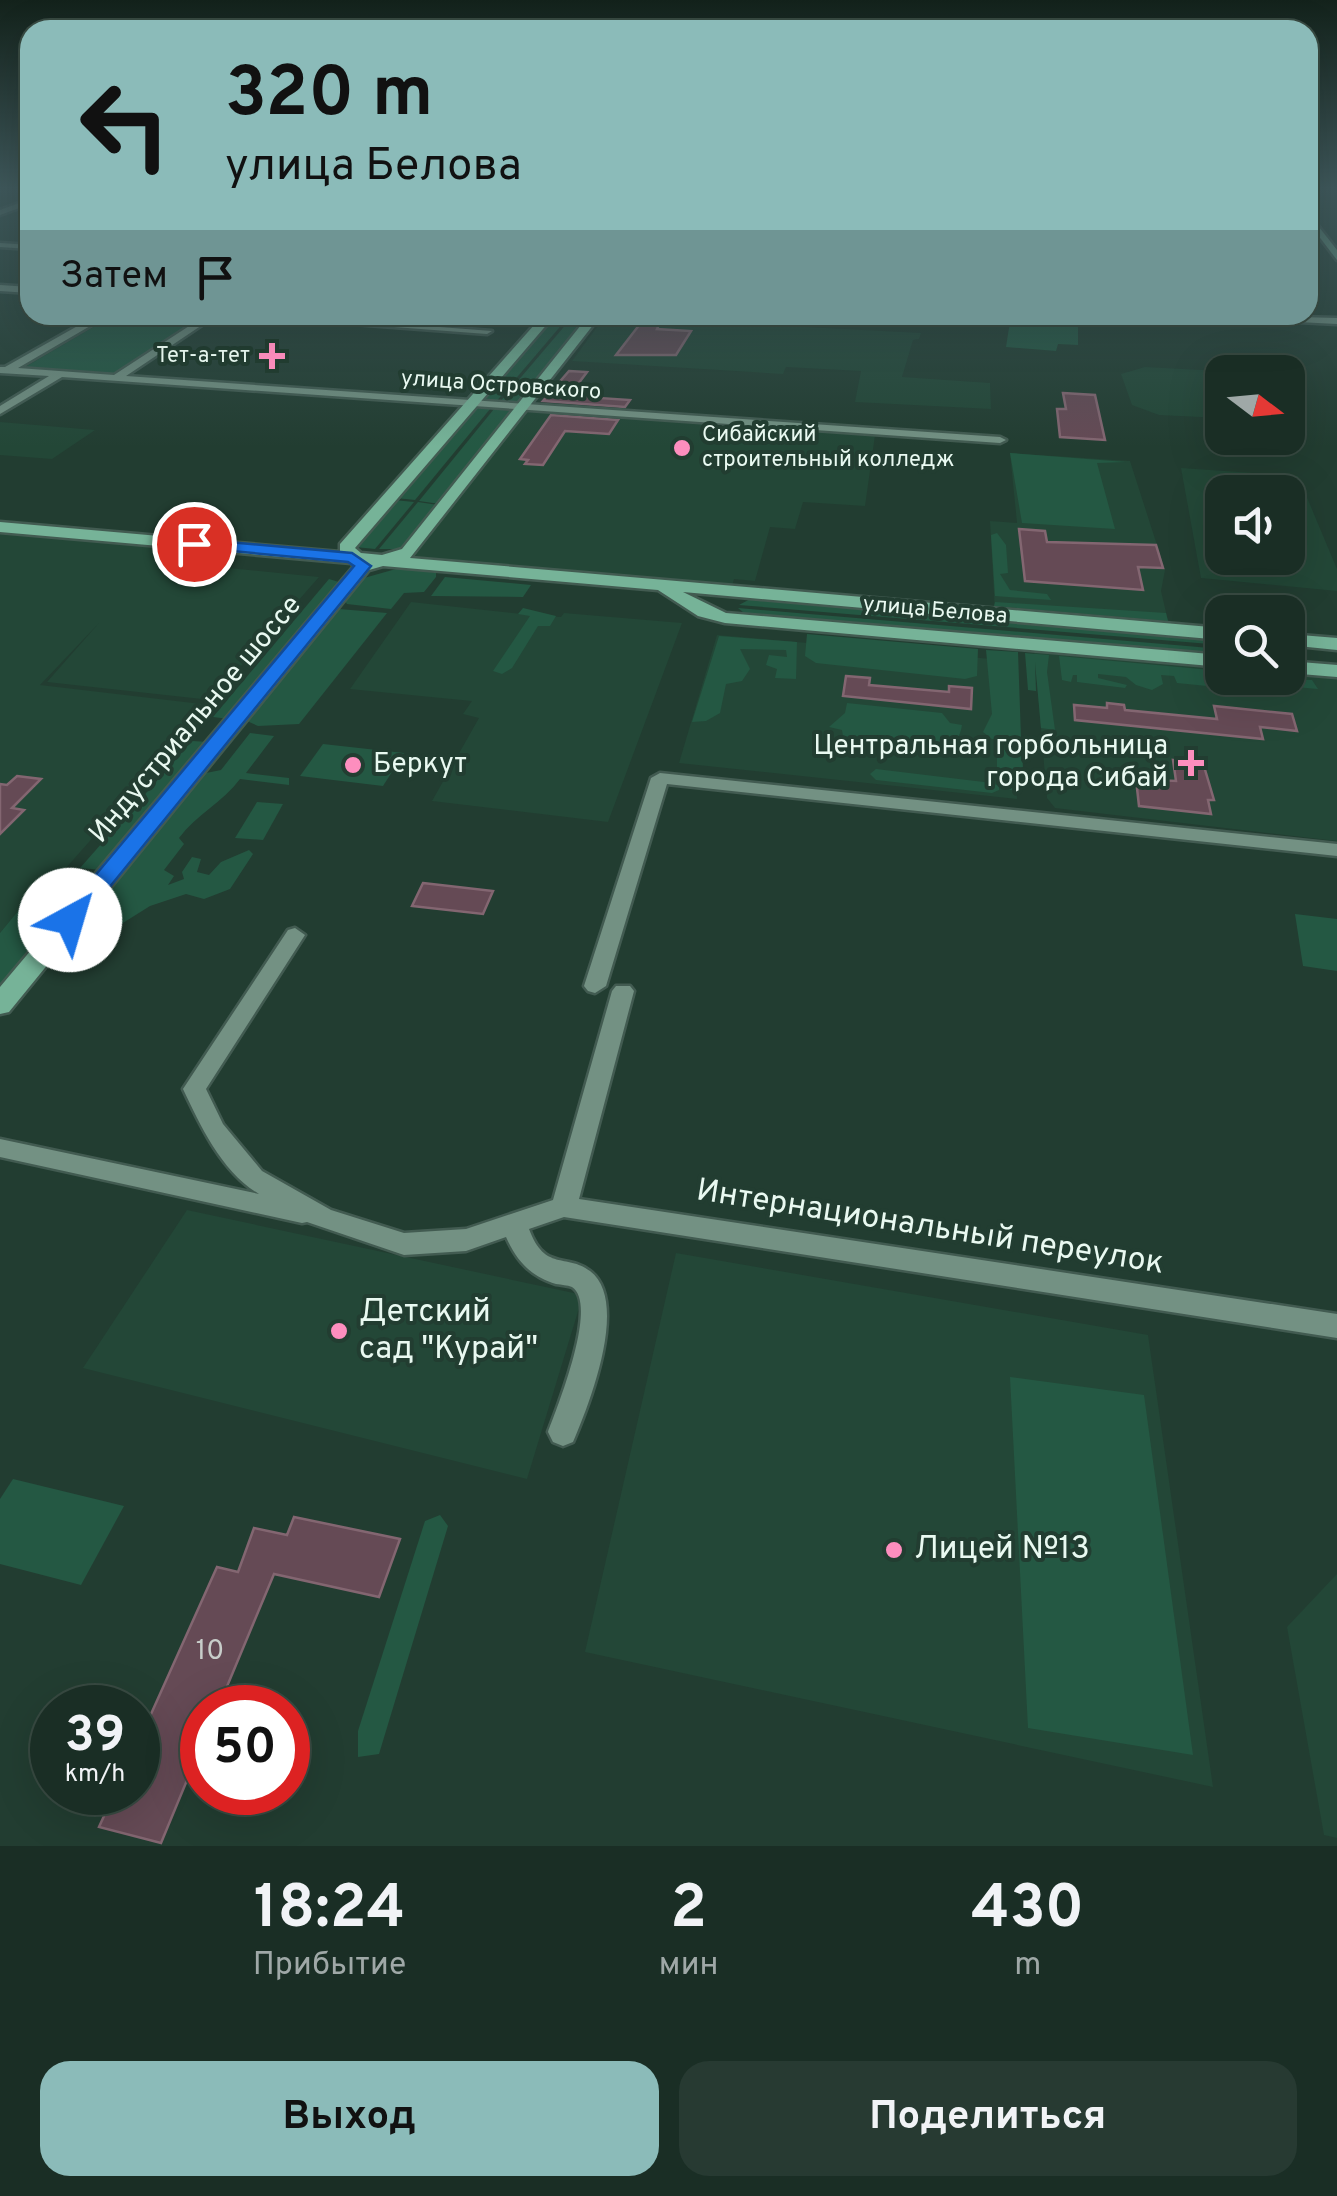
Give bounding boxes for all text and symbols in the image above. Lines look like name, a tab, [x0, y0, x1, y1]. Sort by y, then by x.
text: 320 m	[225, 52, 433, 141]
icon: left	[60, 60, 190, 190]
text: улица Белова	[225, 139, 522, 196]
icon: arrive	[188, 250, 243, 305]
text: Затем	[60, 253, 168, 302]
place label: Тет-а-тет	[156, 343, 250, 370]
marker: Тет-а-тет	[259, 343, 285, 369]
north arrow	[1205, 355, 1305, 455]
map controls	[1205, 355, 1305, 695]
street label: улица Островского	[400, 366, 602, 406]
place label: Сибайский строительный колледж	[702, 422, 954, 474]
marker: Сибайский строительный колледж	[671, 437, 693, 459]
button: sound	[1205, 475, 1305, 575]
pin	[152, 502, 237, 587]
icon: arrive	[167, 517, 222, 572]
street label: Индустриальное шоссе	[82, 589, 310, 851]
street label: улица Белова	[862, 591, 1008, 631]
button: search	[1205, 595, 1305, 695]
place label: Центральная горбольница города Сибай	[813, 729, 1168, 797]
place label: Беркут	[373, 747, 467, 783]
marker: Центральная горбольница города Сибай	[1178, 750, 1204, 776]
marker: Беркут	[342, 754, 364, 776]
position arrow	[18, 868, 122, 972]
street label: Интернациональный переулок	[693, 1171, 1167, 1285]
place label: Детский сад "Курай"	[359, 1293, 538, 1370]
marker: Детский сад "Курай"	[328, 1320, 350, 1342]
place label: Лицей №13	[914, 1530, 1090, 1570]
marker: Лицей №13	[883, 1539, 905, 1561]
house number: 10	[196, 1634, 224, 1670]
speed limit sign: 50	[180, 1685, 310, 1815]
text: 39	[65, 1706, 125, 1769]
text: km/h	[65, 1759, 125, 1791]
text: 18:24	[254, 1873, 405, 1949]
text: 2	[670, 1873, 707, 1949]
text: 430	[971, 1873, 1084, 1949]
text: Прибытие	[253, 1946, 406, 1986]
text: мин	[659, 1946, 719, 1986]
text: m	[1014, 1946, 1041, 1986]
button: Выход	[40, 2061, 659, 2176]
button: Поделиться	[679, 2061, 1297, 2176]

